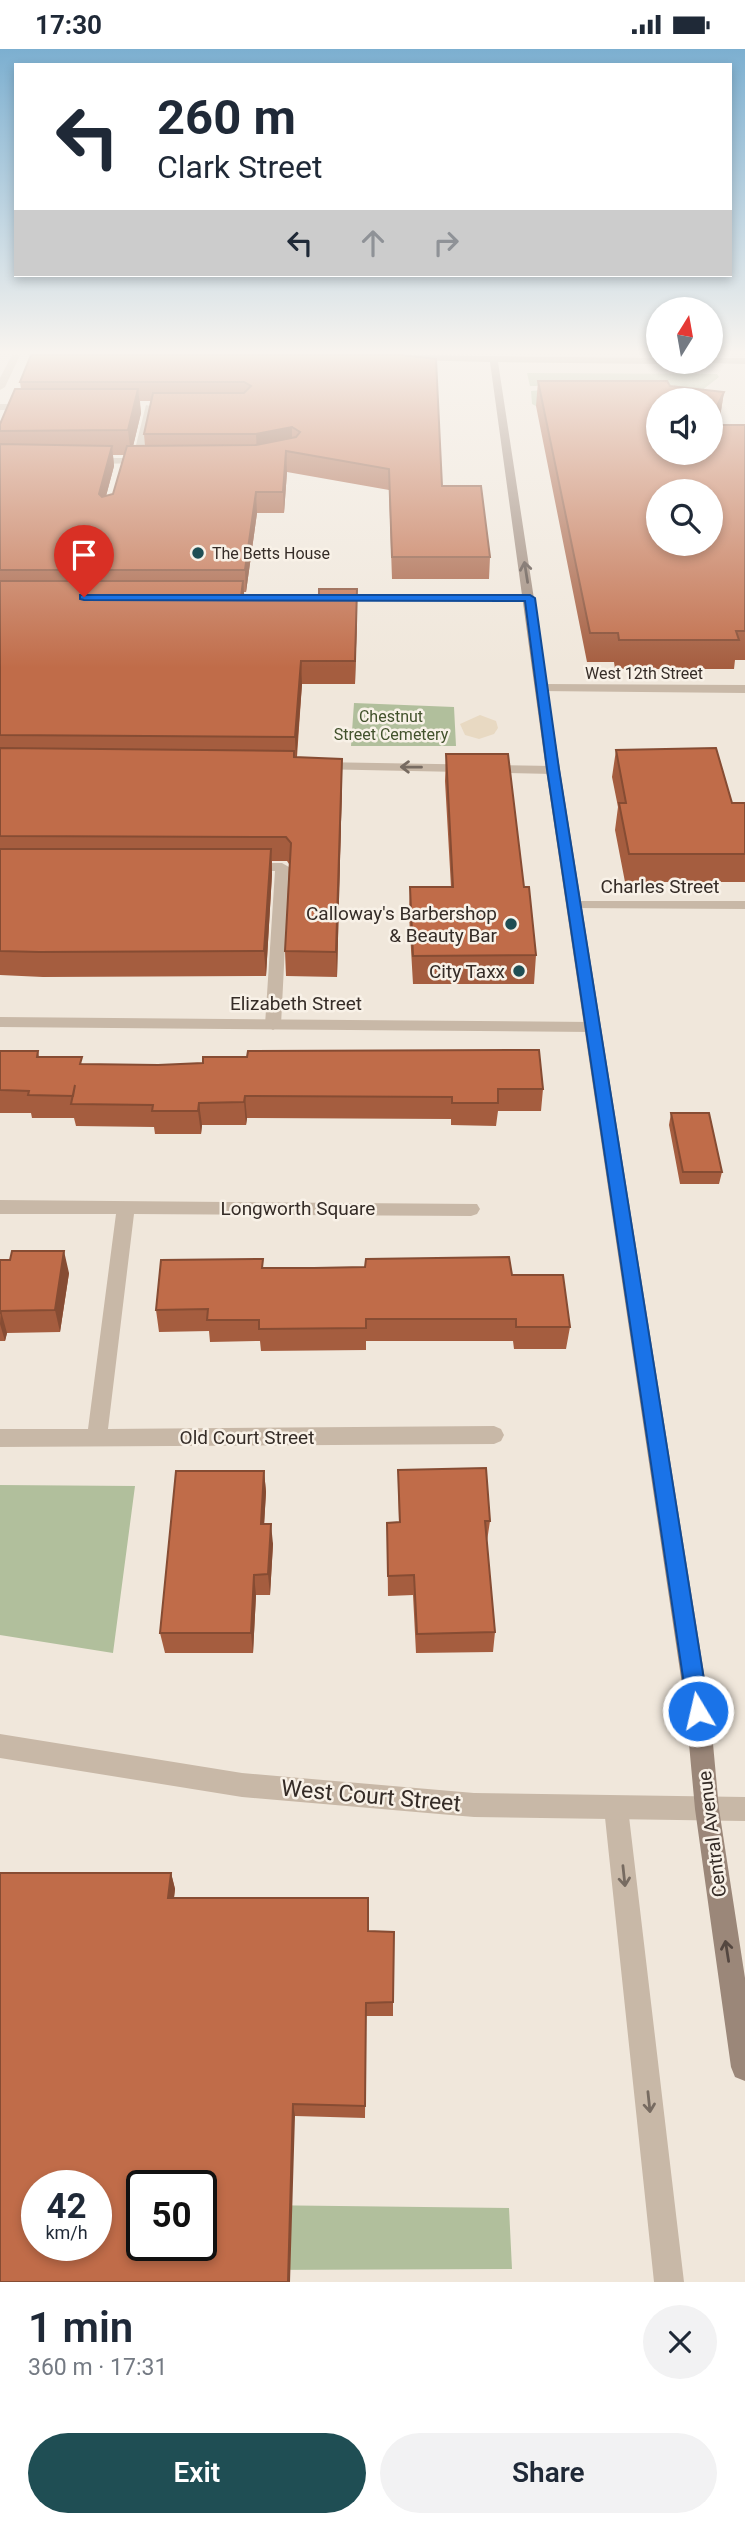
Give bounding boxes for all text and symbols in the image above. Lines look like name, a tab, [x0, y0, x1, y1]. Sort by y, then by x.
text: 17:30	[35, 10, 102, 40]
text: 260 m	[157, 89, 296, 146]
icon: left	[42, 91, 133, 182]
text: Clark Street	[157, 148, 322, 186]
icon: left	[281, 224, 319, 262]
icon: ahead	[354, 224, 392, 262]
icon: right	[427, 224, 465, 262]
north arrow	[646, 297, 723, 375]
map controls	[646, 297, 723, 556]
button: sound	[646, 388, 723, 465]
button: search	[646, 479, 723, 556]
pin	[54, 525, 114, 597]
icon: arrive	[65, 536, 103, 574]
place label: The Betts House	[212, 544, 330, 563]
marker: The Betts House	[190, 545, 206, 561]
one-way arrow	[519, 561, 532, 584]
street label: West 12th Street	[585, 664, 703, 683]
park label: Chestnut Street Cemetery	[334, 707, 449, 744]
one-way arrow	[400, 761, 423, 774]
street label: Charles Street	[601, 875, 719, 898]
place label: Calloway's Barbershop & Beauty Bar	[306, 902, 498, 947]
marker: Calloway's Barbershop & Beauty Bar	[503, 916, 519, 932]
place label: City Taxx	[429, 960, 506, 983]
marker: City Taxx	[511, 963, 527, 979]
street label: Elizabeth Street	[230, 992, 362, 1015]
street label: Longworth Square	[221, 1197, 375, 1220]
street label: Old Court Street	[180, 1426, 314, 1449]
position arrow	[661, 1674, 735, 1748]
street label: Central Avenue	[693, 1770, 731, 1898]
street label: West Court Street	[280, 1775, 462, 1817]
one-way arrow	[617, 1864, 630, 1886]
one-way arrow	[721, 1940, 734, 1963]
one-way arrow	[643, 2090, 656, 2113]
speed limit sign: 50	[126, 2170, 217, 2261]
text: 42	[46, 2186, 87, 2227]
text: km/h	[45, 2222, 88, 2243]
text: 1 min	[28, 2303, 133, 2352]
button: close	[643, 2305, 717, 2379]
text: 360 m · 17:31	[28, 2354, 167, 2381]
button: Exit	[28, 2433, 366, 2513]
button: Share	[380, 2433, 717, 2513]

